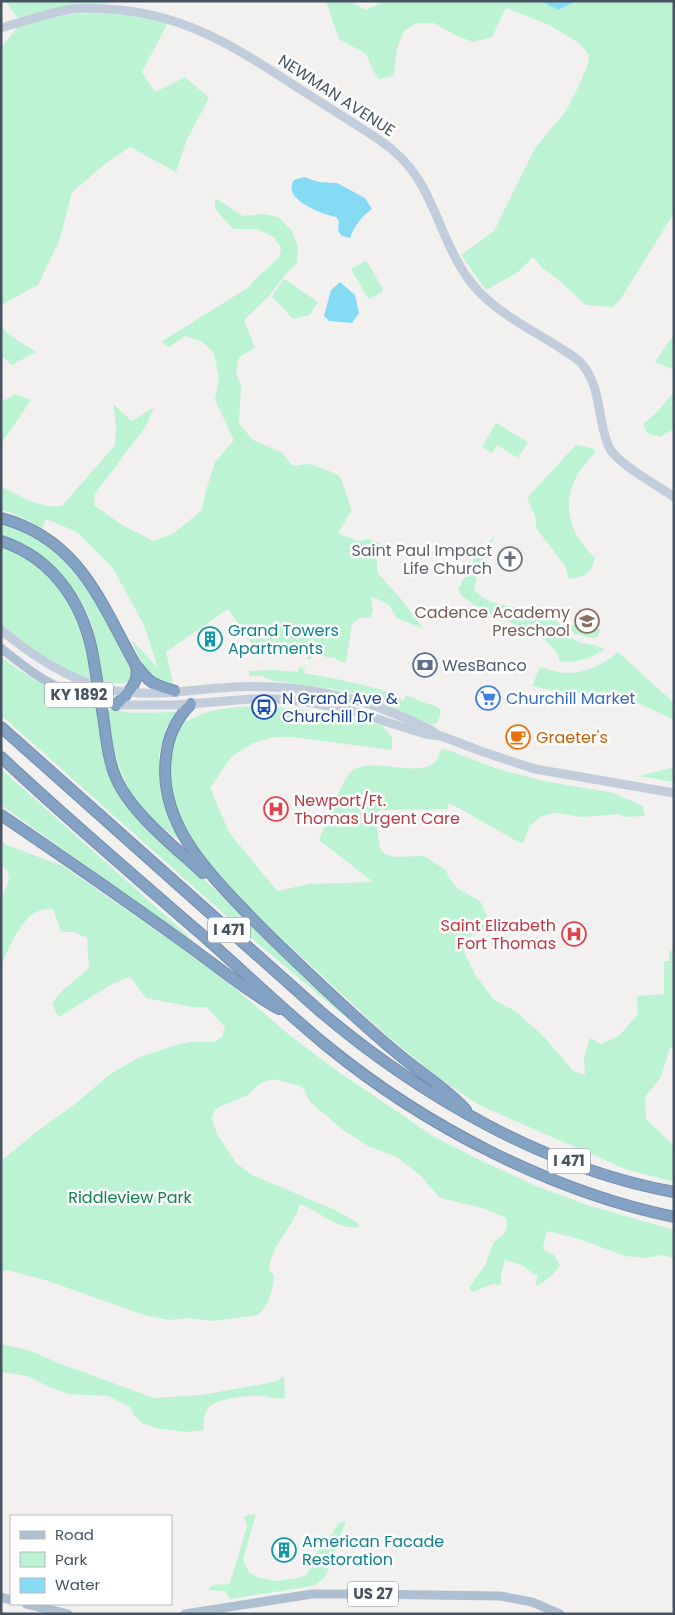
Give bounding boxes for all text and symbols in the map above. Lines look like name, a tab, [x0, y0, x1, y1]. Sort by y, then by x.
street label: NEWMAN AVENUE	[274, 49, 400, 142]
place label: Saint Paul Impact Life Church	[351, 539, 492, 580]
church icon: Saint Paul Impact Life Church	[497, 546, 523, 572]
place label: Cadence Academy Preschool	[414, 601, 570, 642]
school or university icon: Cadence Academy Preschool	[574, 608, 600, 634]
place label: Grand Towers Apartments	[228, 619, 339, 660]
building icon: Grand Towers Apartments	[197, 626, 223, 652]
bank icon: WesBanco	[412, 652, 438, 678]
place label: WesBanco	[442, 654, 527, 677]
road number: KY 1892	[45, 682, 113, 708]
supermarket icon: Churchill Market	[475, 685, 501, 711]
place label: N Grand Ave & Churchill Dr	[282, 687, 398, 728]
place label: Churchill Market	[506, 687, 636, 710]
bus stop icon: N Grand Ave & Churchill Dr	[251, 694, 277, 720]
cafe icon: Graeter's	[505, 724, 531, 750]
place label: Graeter's	[536, 726, 608, 749]
place label: Newport/Ft. Thomas Urgent Care	[294, 789, 460, 830]
hospital icon: Newport/Ft. Thomas Urgent Care	[263, 796, 289, 822]
place label: Saint Elizabeth Fort Thomas	[441, 914, 556, 955]
road number: I 471	[208, 918, 250, 942]
hospital icon: Saint Elizabeth Fort Thomas	[561, 921, 587, 947]
road number: I 471	[548, 1148, 590, 1174]
park label: Riddleview Park	[68, 1186, 193, 1209]
legend	[10, 1515, 172, 1605]
text: Road	[55, 1524, 94, 1545]
place label: American Facade Restoration	[302, 1530, 444, 1571]
building icon: American Facade Restoration	[271, 1537, 297, 1563]
text: Park	[55, 1549, 87, 1570]
text: Water	[55, 1574, 101, 1595]
road number: US 27	[348, 1582, 398, 1606]

